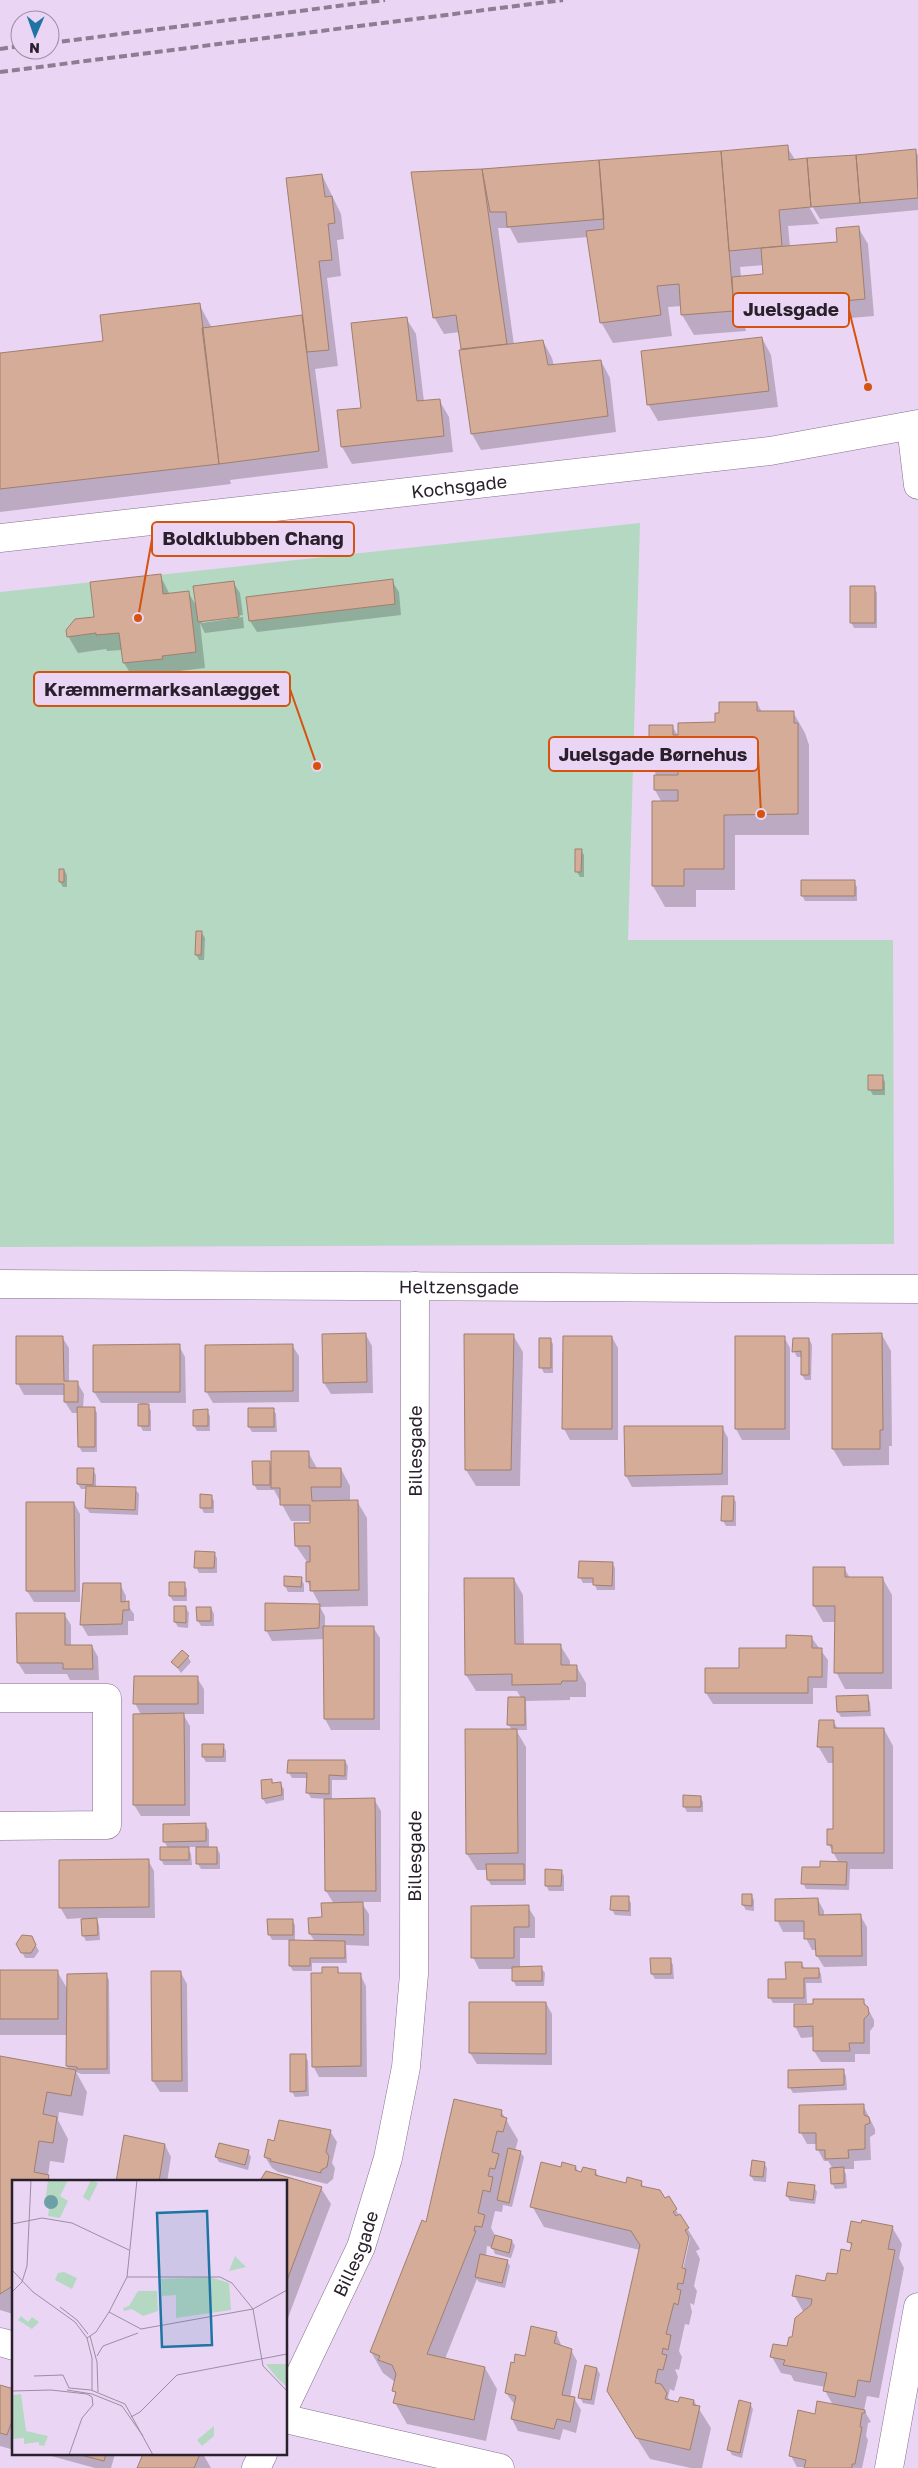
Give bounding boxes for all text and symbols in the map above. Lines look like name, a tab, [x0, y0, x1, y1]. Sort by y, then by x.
north arrow	[10, 10, 60, 60]
text: N	[29, 40, 40, 57]
callout: Juelsgade	[733, 293, 849, 327]
text: Juelsgade	[743, 297, 839, 320]
street label: Kochsgade	[410, 470, 508, 502]
callout: Boldklubben Chang	[152, 522, 354, 556]
text: Boldklubben Chang	[162, 526, 344, 549]
callout: Kræmmermarksanlægget	[34, 672, 290, 706]
text: Kræmmermarksanlægget	[44, 677, 280, 700]
callout: Juelsgade Børnehus	[549, 737, 758, 771]
text: Juelsgade Børnehus	[558, 742, 748, 765]
street label: Heltzensgade	[399, 1275, 519, 1298]
street label: Billesgade	[404, 1406, 426, 1497]
street label: Billesgade	[403, 1811, 425, 1902]
inset map	[12, 2180, 288, 2456]
street label: Billesgade	[328, 2208, 382, 2300]

